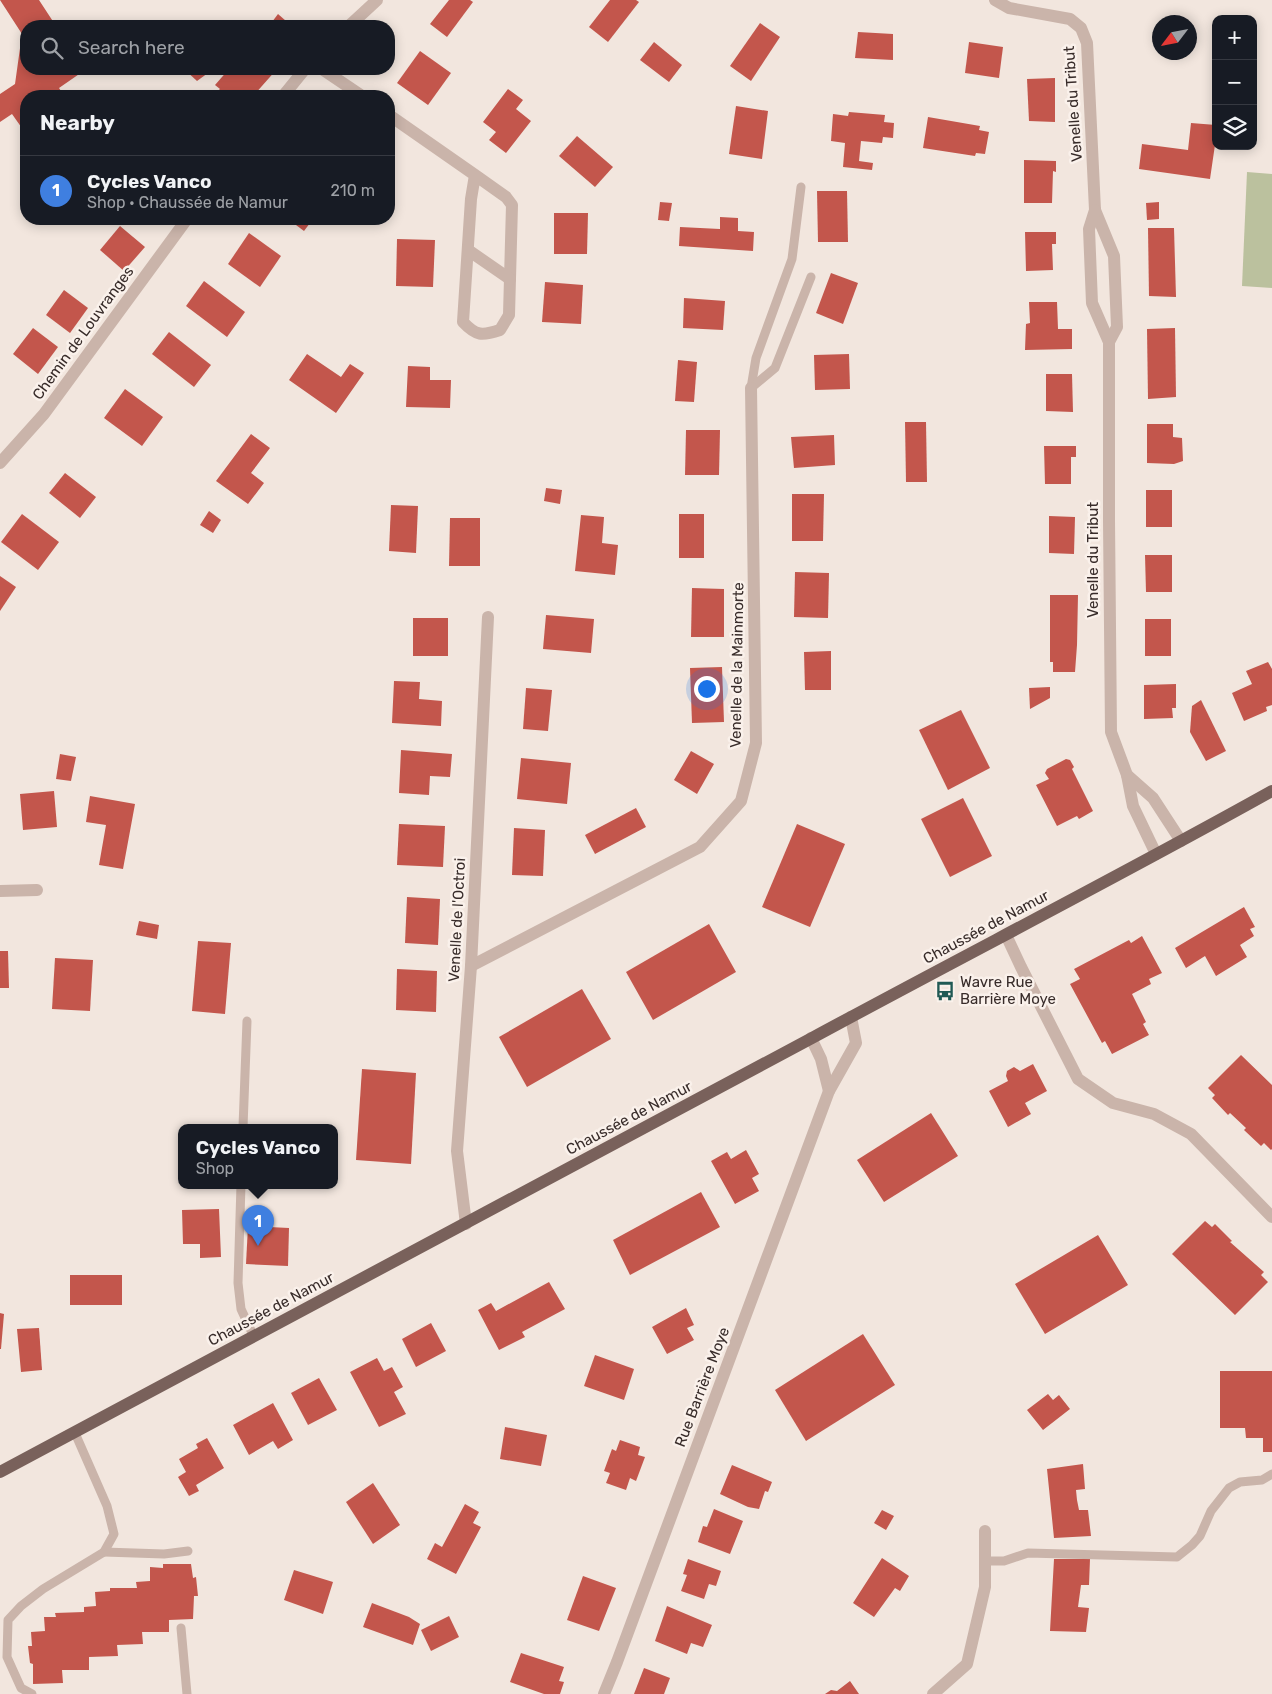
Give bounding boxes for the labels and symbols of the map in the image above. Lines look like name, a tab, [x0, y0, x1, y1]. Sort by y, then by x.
north arrow	[1152, 15, 1197, 60]
street label: Venelle du Tribut	[1060, 45, 1086, 163]
street label: Chemin de Louvranges	[29, 263, 138, 403]
street label: Venelle du Tribut	[1084, 502, 1102, 618]
street label: Venelle de la Mainmorte	[727, 582, 747, 748]
your location	[694, 676, 720, 702]
street label: Venelle de l'Octroi	[445, 857, 469, 983]
street label: Chaussée de Namur	[920, 886, 1052, 968]
place label: Wavre Rue Barrière Moye	[960, 973, 1056, 1008]
bus stop icon: Wavre Rue Barrière Moye	[934, 980, 956, 1002]
street label: Chaussée de Namur	[563, 1077, 695, 1159]
pin: 1	[242, 1205, 274, 1246]
street label: Chaussée de Namur	[205, 1268, 337, 1350]
street label: Rue Barrière Moye	[671, 1325, 733, 1449]

